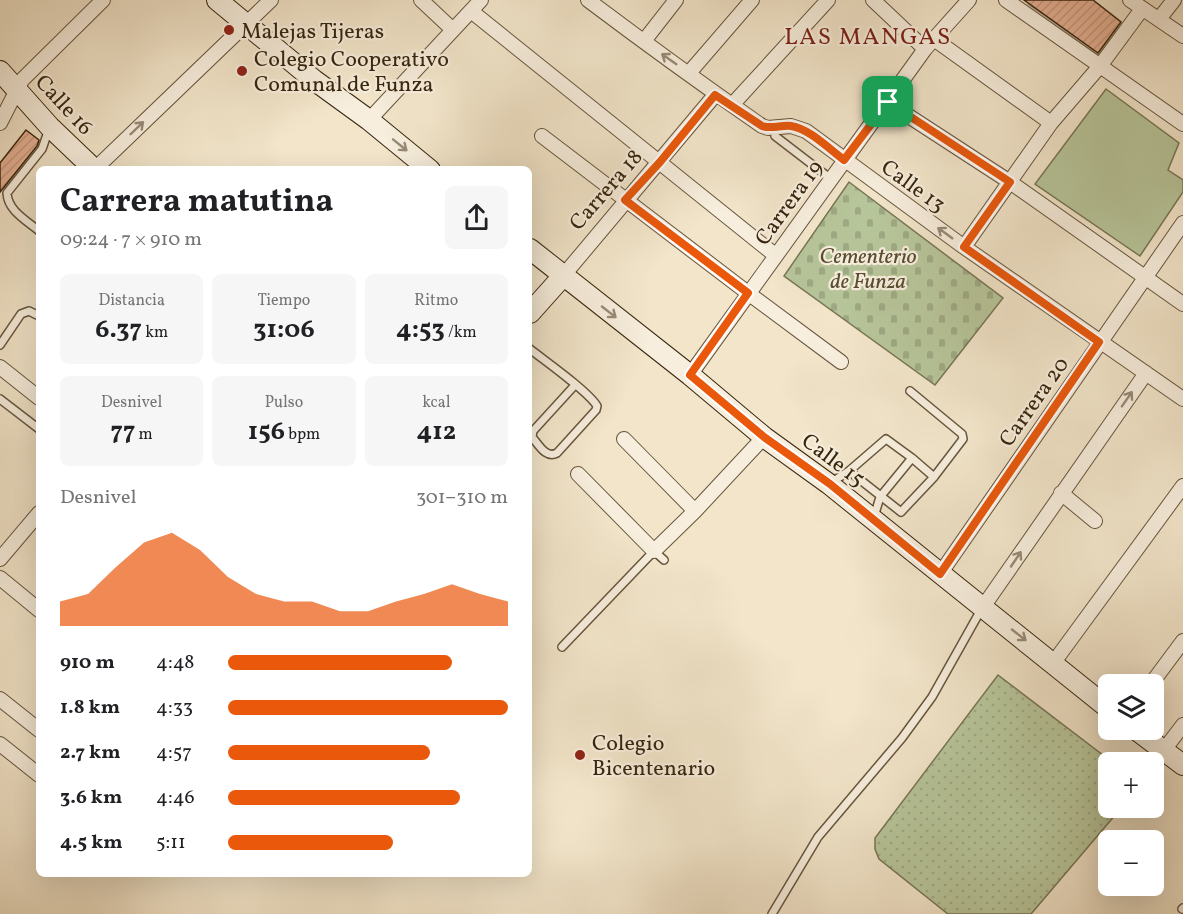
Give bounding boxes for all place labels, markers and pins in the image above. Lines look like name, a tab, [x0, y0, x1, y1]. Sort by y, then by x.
place label: Malejas Tijeras	[241, 17, 384, 48]
marker: Malejas Tijeras	[222, 23, 236, 37]
place label: Colegio Cooperativo Comunal de Funza	[254, 45, 449, 101]
marker: Colegio Cooperativo Comunal de Funza	[235, 64, 249, 78]
pin	[862, 76, 913, 127]
place label: Colegio Bicentenario	[592, 729, 715, 785]
marker: Colegio Bicentenario	[573, 748, 587, 762]

